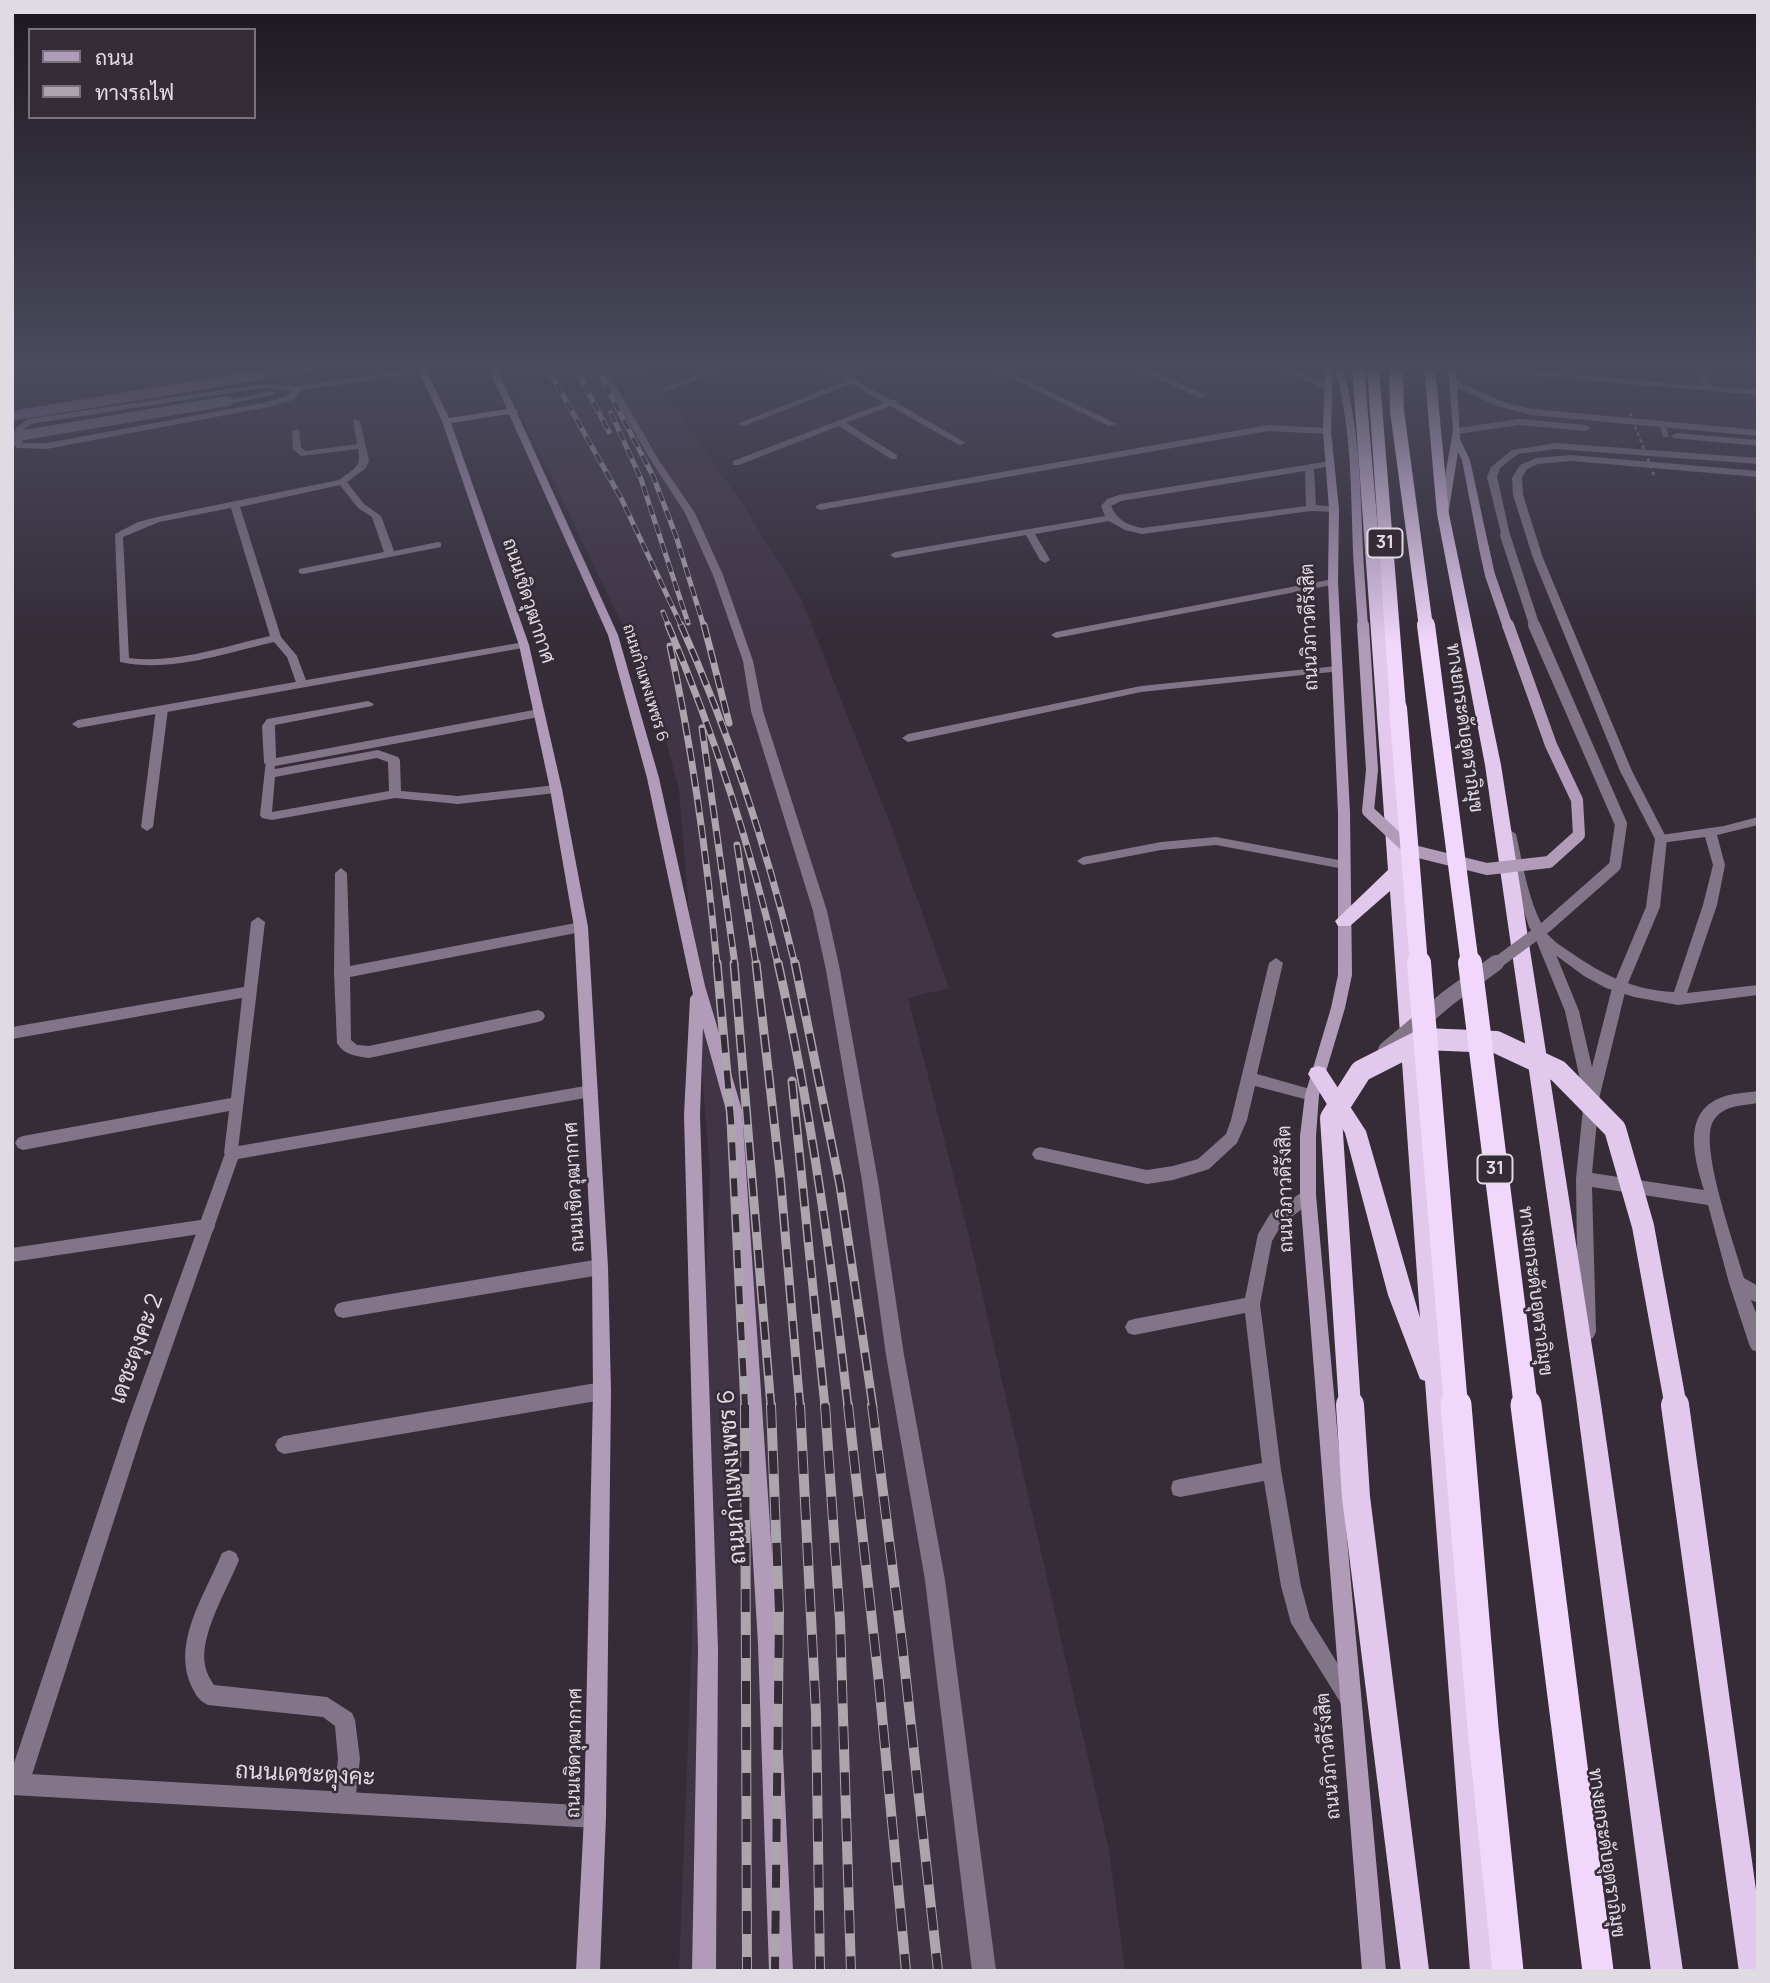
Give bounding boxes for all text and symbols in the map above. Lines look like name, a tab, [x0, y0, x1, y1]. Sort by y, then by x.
legend	[28, 28, 256, 119]
text: ถนน	[95, 43, 134, 71]
text: ทางรถไฟ	[95, 78, 174, 106]
road number: 31	[1368, 528, 1402, 558]
street label: ถนนเชิดวุฒากาศ	[497, 536, 559, 666]
street label: ถนนวิภาวดีรังสิต	[1296, 563, 1324, 691]
street label: ถนนกำแพงเพชร 6	[618, 622, 672, 744]
street label: ทางยกระดับอุตราภิมุข	[1441, 642, 1487, 814]
street label: ถนนเชิดวุฒากาศ	[560, 1121, 590, 1253]
street label: ถนนวิภาวดีรังสิต	[1273, 1125, 1299, 1253]
road number: 31	[1478, 1154, 1512, 1184]
street label: ทางยกระดับอุตราภิมุข	[1513, 1205, 1557, 1377]
street label: เดชะตุงคะ 2	[104, 1290, 170, 1408]
street label: ถนนกำแพงเพชร 6	[713, 1389, 753, 1565]
street label: ถนนเชิดวุฒากาศ	[562, 1688, 588, 1818]
street label: ถนนวิภาวดีรังสิต	[1312, 1692, 1346, 1820]
street label: ถนนเดชะตุงคะ	[234, 1758, 376, 1792]
street label: ทางยกระดับอุตราภิมุข	[1583, 1767, 1629, 1939]

